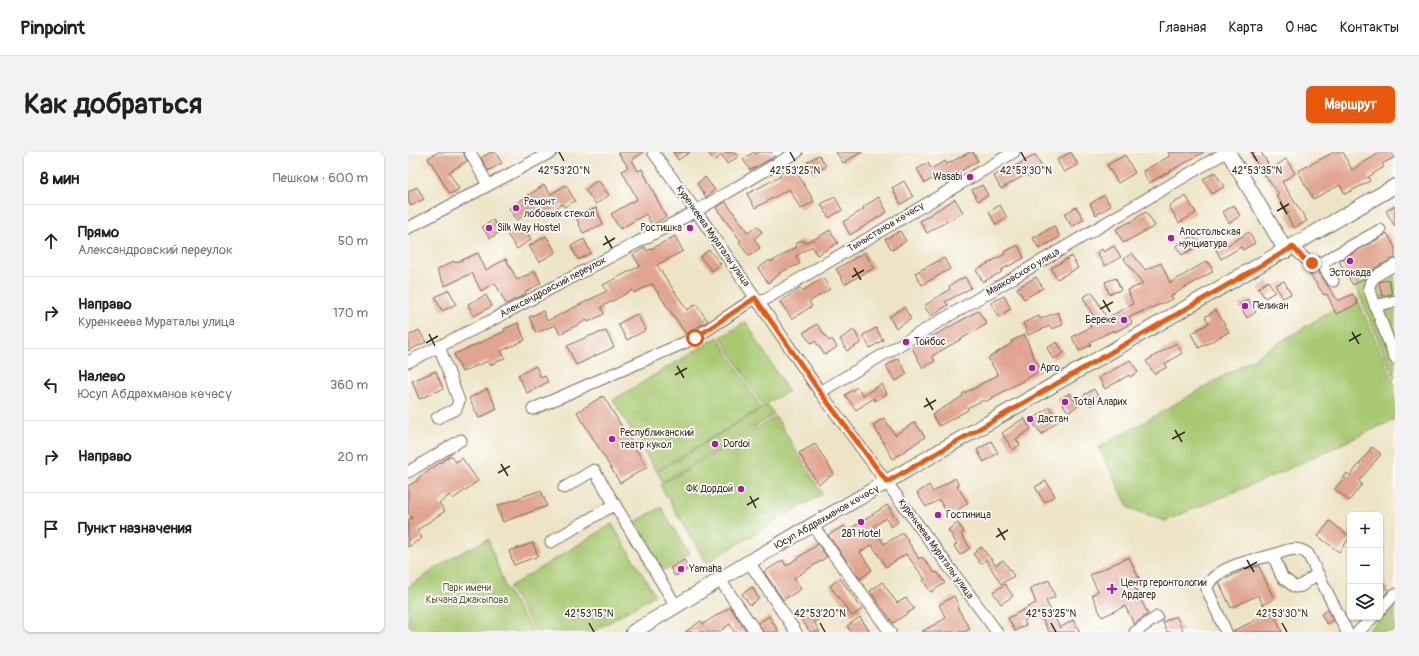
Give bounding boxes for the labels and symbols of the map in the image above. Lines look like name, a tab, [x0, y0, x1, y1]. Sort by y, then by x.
text: 42°53'20"N	[538, 165, 590, 177]
text: 42°53'25"N	[770, 165, 821, 177]
text: 42°53'30"N	[1000, 165, 1052, 177]
text: 42°53'35"N	[1232, 165, 1283, 177]
place label: Wasabi	[933, 171, 962, 183]
marker: Wasabi	[965, 172, 975, 182]
street label: Куренкеева Мураталы улица	[673, 183, 753, 289]
place label: Ремонт лобовых стекол	[524, 196, 595, 220]
street label: Тыныстанов көчөсү	[845, 199, 927, 255]
marker: Ремонт лобовых стекол	[511, 203, 521, 213]
place label: Silk Way Hostel	[497, 222, 560, 234]
place label: Ростишка	[640, 222, 682, 234]
marker: Silk Way Hostel	[484, 223, 494, 233]
marker: Ростишка	[685, 223, 695, 233]
place label: Апостольская нунциатура	[1179, 226, 1241, 250]
marker: Апостольская нунциатура	[1166, 233, 1176, 243]
street label: Маяковского улица	[984, 245, 1062, 299]
street label: Александровский переулок	[498, 254, 608, 320]
route end	[1303, 254, 1321, 272]
marker: Эстокада	[1345, 256, 1355, 266]
place label: Эстокада	[1329, 267, 1371, 279]
place label: Пеликан	[1253, 300, 1288, 312]
marker: Пеликан	[1240, 301, 1250, 311]
place label: Береке	[1085, 314, 1116, 326]
marker: Береке	[1119, 315, 1129, 325]
route start	[686, 329, 704, 347]
place label: Тойбос	[914, 336, 946, 348]
marker: Тойбос	[901, 337, 911, 347]
place label: Арго	[1040, 362, 1061, 374]
marker: Арго	[1027, 363, 1037, 373]
place label: Total Аларих	[1073, 396, 1127, 408]
marker: Total Аларих	[1060, 397, 1070, 407]
place label: Дастан	[1037, 413, 1068, 425]
marker: Дастан	[1025, 414, 1035, 424]
place label: Республиканский театр кукол	[620, 427, 694, 451]
marker: Республиканский театр кукол	[607, 434, 617, 444]
place label: Dordoi	[723, 438, 750, 450]
marker: Dordoi	[710, 439, 720, 449]
street label: Юсуп Абдрахманов көчөсү	[773, 482, 882, 552]
place label: ФК Дордой	[686, 483, 733, 495]
marker: ФК Дордой	[736, 484, 746, 494]
street label: Куренкеева Мураталы улица	[896, 497, 977, 602]
place label: Гостиница	[946, 509, 991, 521]
marker: Гостиница	[933, 510, 943, 520]
marker: 281 Hotel	[856, 517, 866, 527]
place label: 281 Hotel	[841, 528, 881, 540]
place label: Yamaha	[688, 563, 722, 575]
marker: Yamaha	[676, 564, 686, 574]
place label: Центр геронтологии Ардагер	[1121, 577, 1207, 601]
park label: Парк имени Кычана Джакыпова	[426, 582, 509, 606]
marker: Центр геронтологии Ардагер	[1106, 583, 1118, 595]
text: 42°53'15"N	[565, 608, 614, 620]
text: 42°53'20"N	[794, 608, 846, 620]
text: 42°53'25"N	[1026, 608, 1077, 620]
text: 42°53'30"N	[1256, 608, 1308, 620]

